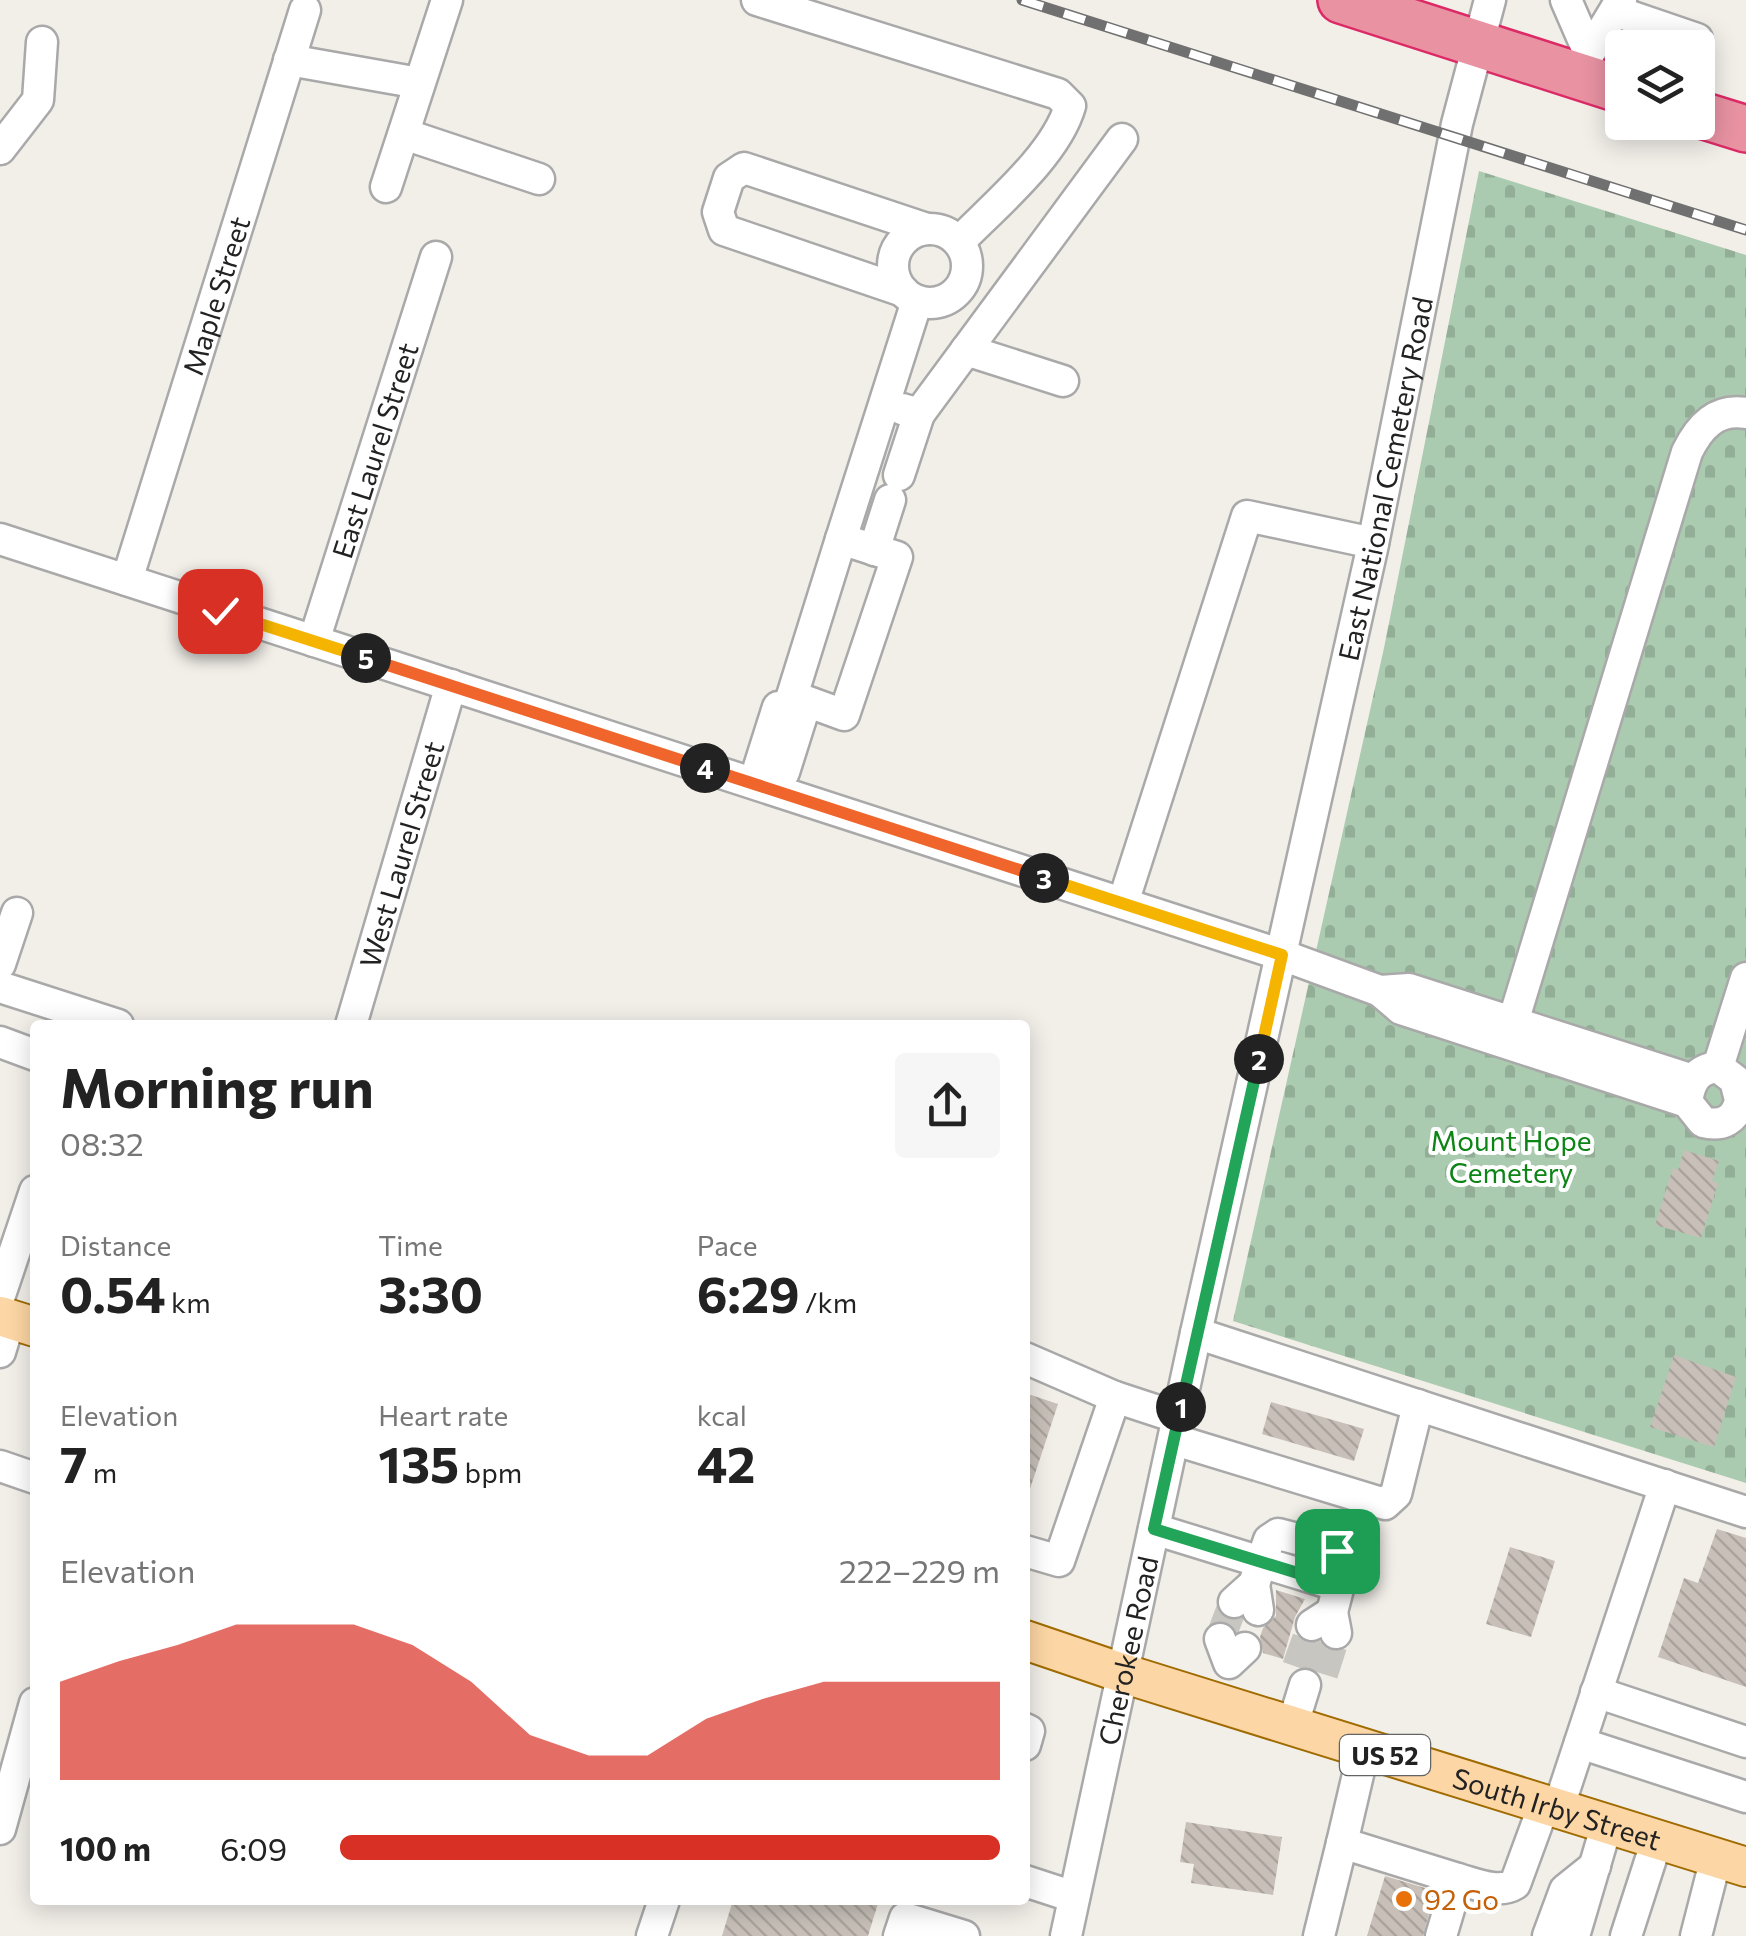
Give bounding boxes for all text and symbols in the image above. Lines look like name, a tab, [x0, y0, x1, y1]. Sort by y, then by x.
map controls	[1605, 30, 1715, 140]
button: layers	[1605, 30, 1715, 140]
street label: Maple Street	[175, 212, 257, 379]
street label: East National Cemetery Road	[1331, 294, 1439, 664]
street label: East Laurel Street	[324, 338, 425, 562]
pin	[178, 569, 263, 654]
icon: check	[193, 584, 248, 639]
pin: 5	[341, 633, 391, 683]
text: 5	[358, 641, 374, 675]
street label: West Laurel Street	[352, 737, 451, 971]
pin: 4	[680, 743, 730, 793]
text: 4	[696, 751, 714, 785]
pin: 3	[1019, 853, 1069, 903]
text: 3	[1036, 861, 1052, 895]
pin: 2	[1234, 1034, 1284, 1084]
text: 2	[1251, 1042, 1267, 1076]
text: Morning run	[60, 1052, 374, 1119]
button: share	[895, 1053, 1000, 1158]
text: 08:32	[60, 1123, 144, 1163]
park label: Mount Hope Cemetery	[1430, 1123, 1592, 1189]
text: Distance	[60, 1228, 171, 1262]
text: Time	[378, 1228, 443, 1262]
text: Pace	[697, 1228, 758, 1262]
text: 0.54	[60, 1262, 166, 1323]
text: 3:30	[378, 1262, 483, 1323]
text: 6:29	[697, 1262, 800, 1323]
text: km	[166, 1285, 211, 1319]
text: /km	[800, 1285, 857, 1319]
pin: 1	[1156, 1382, 1206, 1432]
text: 1	[1175, 1390, 1187, 1424]
text: Elevation	[60, 1398, 178, 1432]
text: Heart rate	[378, 1398, 508, 1432]
text: kcal	[697, 1398, 747, 1432]
text: 7	[60, 1432, 87, 1493]
text: 135	[378, 1432, 459, 1493]
text: 42	[697, 1432, 755, 1493]
text: m	[87, 1455, 117, 1489]
text: bpm	[459, 1455, 522, 1489]
pin	[1295, 1509, 1380, 1594]
icon: arrive	[1310, 1524, 1365, 1579]
text: Elevation	[60, 1550, 195, 1590]
text: 222–229 m	[839, 1550, 1000, 1590]
street label: Cherokee Road	[1091, 1553, 1164, 1748]
road number: US 52	[1340, 1735, 1430, 1775]
street label: South Irby Street	[1449, 1760, 1665, 1857]
text: 100 m	[60, 1828, 151, 1868]
text: 6:09	[220, 1828, 287, 1868]
place label: 92 Go	[1424, 1882, 1499, 1916]
marker: 92 Go	[1393, 1888, 1415, 1910]

